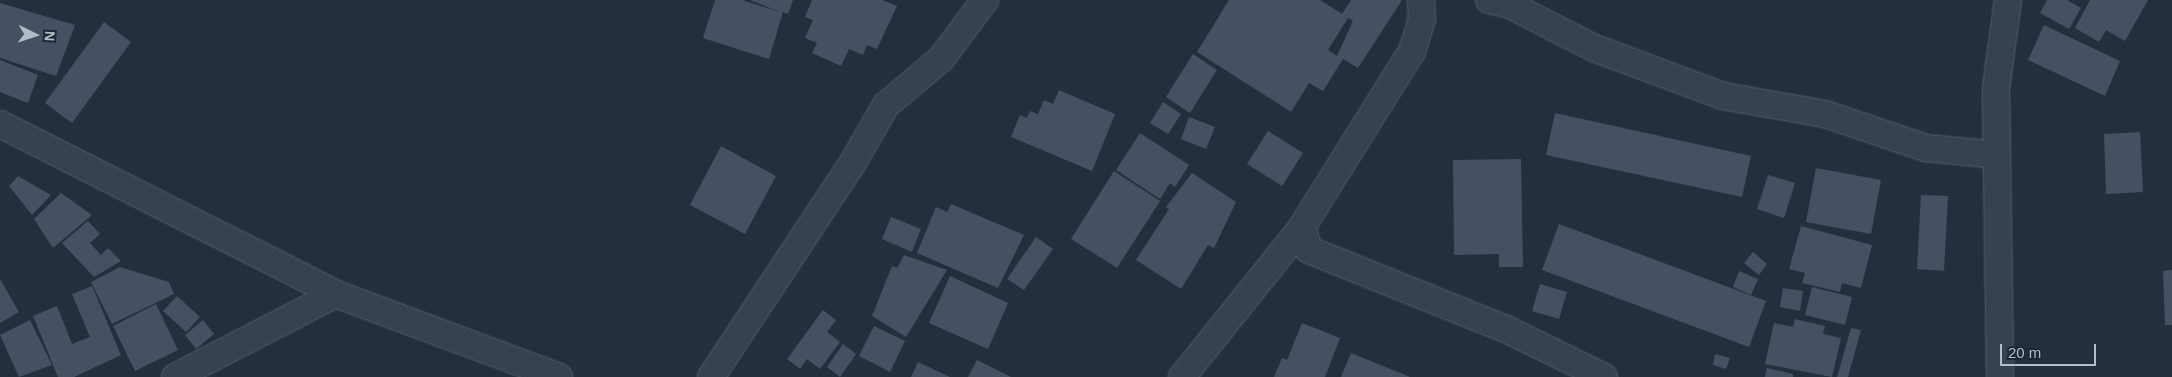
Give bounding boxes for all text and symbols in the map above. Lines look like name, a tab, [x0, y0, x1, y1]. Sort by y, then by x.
north arrow	[10, 10, 60, 60]
text: N	[42, 30, 58, 42]
scale bar	[2002, 334, 2098, 366]
text: 20 m	[2008, 344, 2041, 361]

